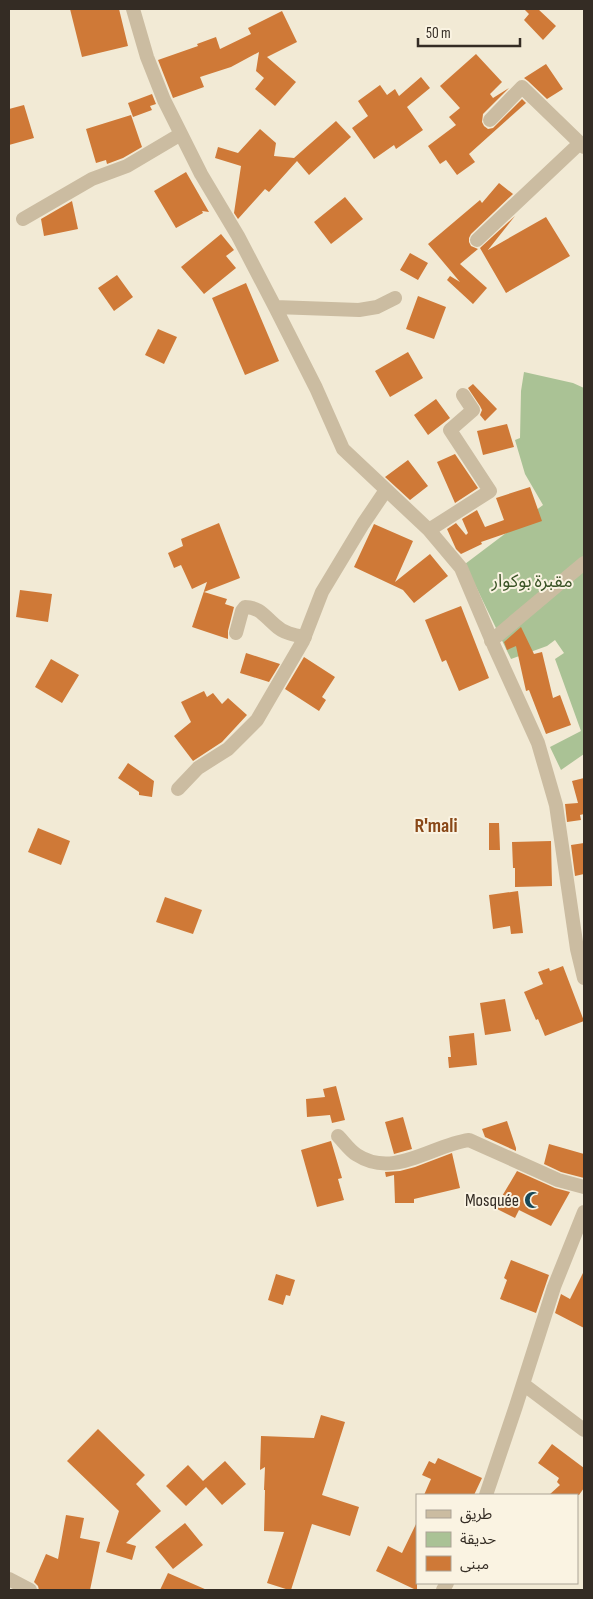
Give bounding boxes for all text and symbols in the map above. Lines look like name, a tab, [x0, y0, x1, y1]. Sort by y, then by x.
scale bar	[418, 15, 520, 47]
text: 50 m	[426, 24, 451, 43]
park label: مقبرة بوكوار	[490, 571, 573, 592]
district label: R'mali	[414, 814, 458, 838]
place label: Mosquée	[465, 1190, 519, 1211]
mosque icon: Mosquée	[523, 1190, 543, 1210]
legend	[416, 1494, 578, 1584]
text: طريق	[460, 1505, 492, 1524]
text: حديقة	[460, 1530, 496, 1549]
text: مبنى	[460, 1555, 489, 1574]

